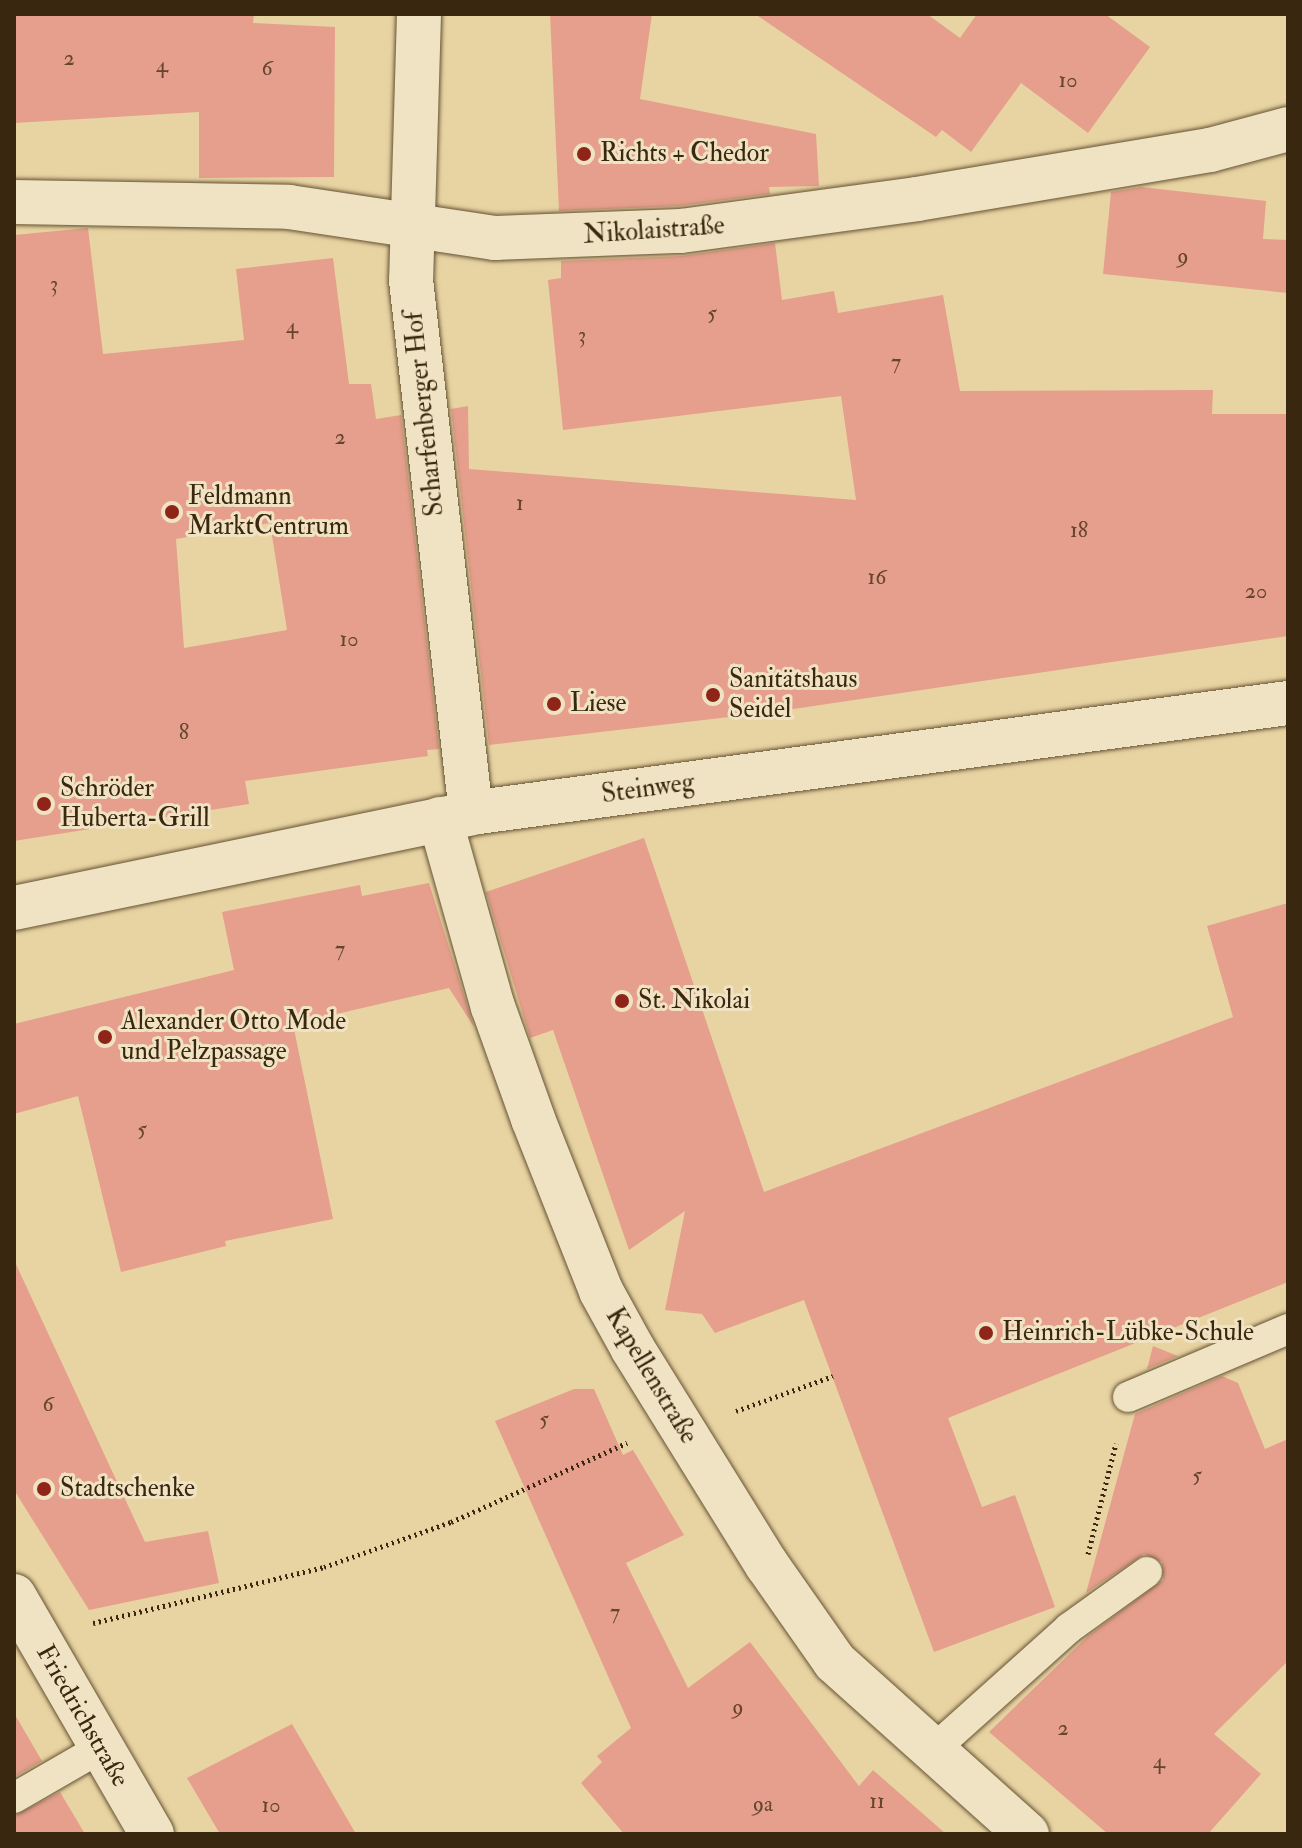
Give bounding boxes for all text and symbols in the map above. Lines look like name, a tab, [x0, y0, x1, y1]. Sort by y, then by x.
house number: 2	[63, 46, 75, 72]
house number: 4	[156, 53, 168, 79]
house number: 6	[261, 56, 273, 82]
house number: 10	[1058, 68, 1078, 94]
place label: Richts + Chedor	[600, 138, 769, 170]
marker: Richts + Chedor	[575, 145, 593, 163]
street label: Nikolaistraße	[582, 211, 726, 251]
house number: 9	[1177, 244, 1189, 270]
house number: 3	[50, 272, 58, 298]
house number: 5	[707, 301, 717, 327]
street label: Scharfenberger Hof	[399, 310, 451, 518]
house number: 4	[286, 314, 298, 340]
house number: 3	[578, 323, 586, 349]
house number: 7	[891, 350, 901, 376]
house number: 2	[334, 425, 346, 451]
place label: Feldmann MarktCentrum	[188, 481, 349, 542]
house number: 1	[516, 491, 524, 517]
marker: Feldmann MarktCentrum	[163, 503, 181, 521]
house number: 18	[1070, 518, 1088, 544]
house number: 16	[868, 565, 886, 591]
house number: 20	[1245, 579, 1267, 605]
house number: 10	[339, 627, 359, 653]
place label: Sanitätshaus Seidel	[729, 664, 857, 726]
marker: Sanitätshaus Seidel	[704, 686, 722, 704]
place label: Liese	[570, 688, 626, 720]
marker: Liese	[545, 695, 563, 713]
house number: 8	[179, 720, 189, 746]
street label: Steinweg	[600, 767, 696, 811]
place label: Schröder Huberta-Grill	[60, 773, 210, 834]
marker: Schröder Huberta-Grill	[35, 795, 53, 813]
house number: 7	[335, 937, 345, 963]
place label: St. Nikolai	[638, 985, 750, 1017]
marker: St. Nikolai	[613, 992, 631, 1010]
place label: Alexander Otto Mode und Pelzpassage	[121, 1006, 346, 1068]
marker: Alexander Otto Mode und Pelzpassage	[96, 1028, 114, 1046]
house number: 5	[137, 1117, 147, 1143]
street label: Kapellenstraße	[598, 1302, 704, 1450]
place label: Heinrich-Lübke-Schule	[1002, 1317, 1254, 1349]
marker: Heinrich-Lübke-Schule	[977, 1324, 995, 1342]
house number: 6	[42, 1392, 54, 1418]
house number: 5	[539, 1407, 549, 1433]
house number: 5	[1192, 1463, 1202, 1489]
place label: Stadtschenke	[60, 1473, 195, 1505]
marker: Stadtschenke	[35, 1480, 53, 1498]
house number: 7	[610, 1600, 620, 1626]
street label: Friedrichstraße	[29, 1639, 135, 1793]
house number: 9	[732, 1695, 744, 1721]
house number: 2	[1057, 1716, 1069, 1742]
house number: 4	[1153, 1749, 1165, 1775]
house number: 11	[869, 1789, 885, 1815]
house number: 9a	[753, 1792, 773, 1818]
house number: 10	[261, 1793, 281, 1819]

